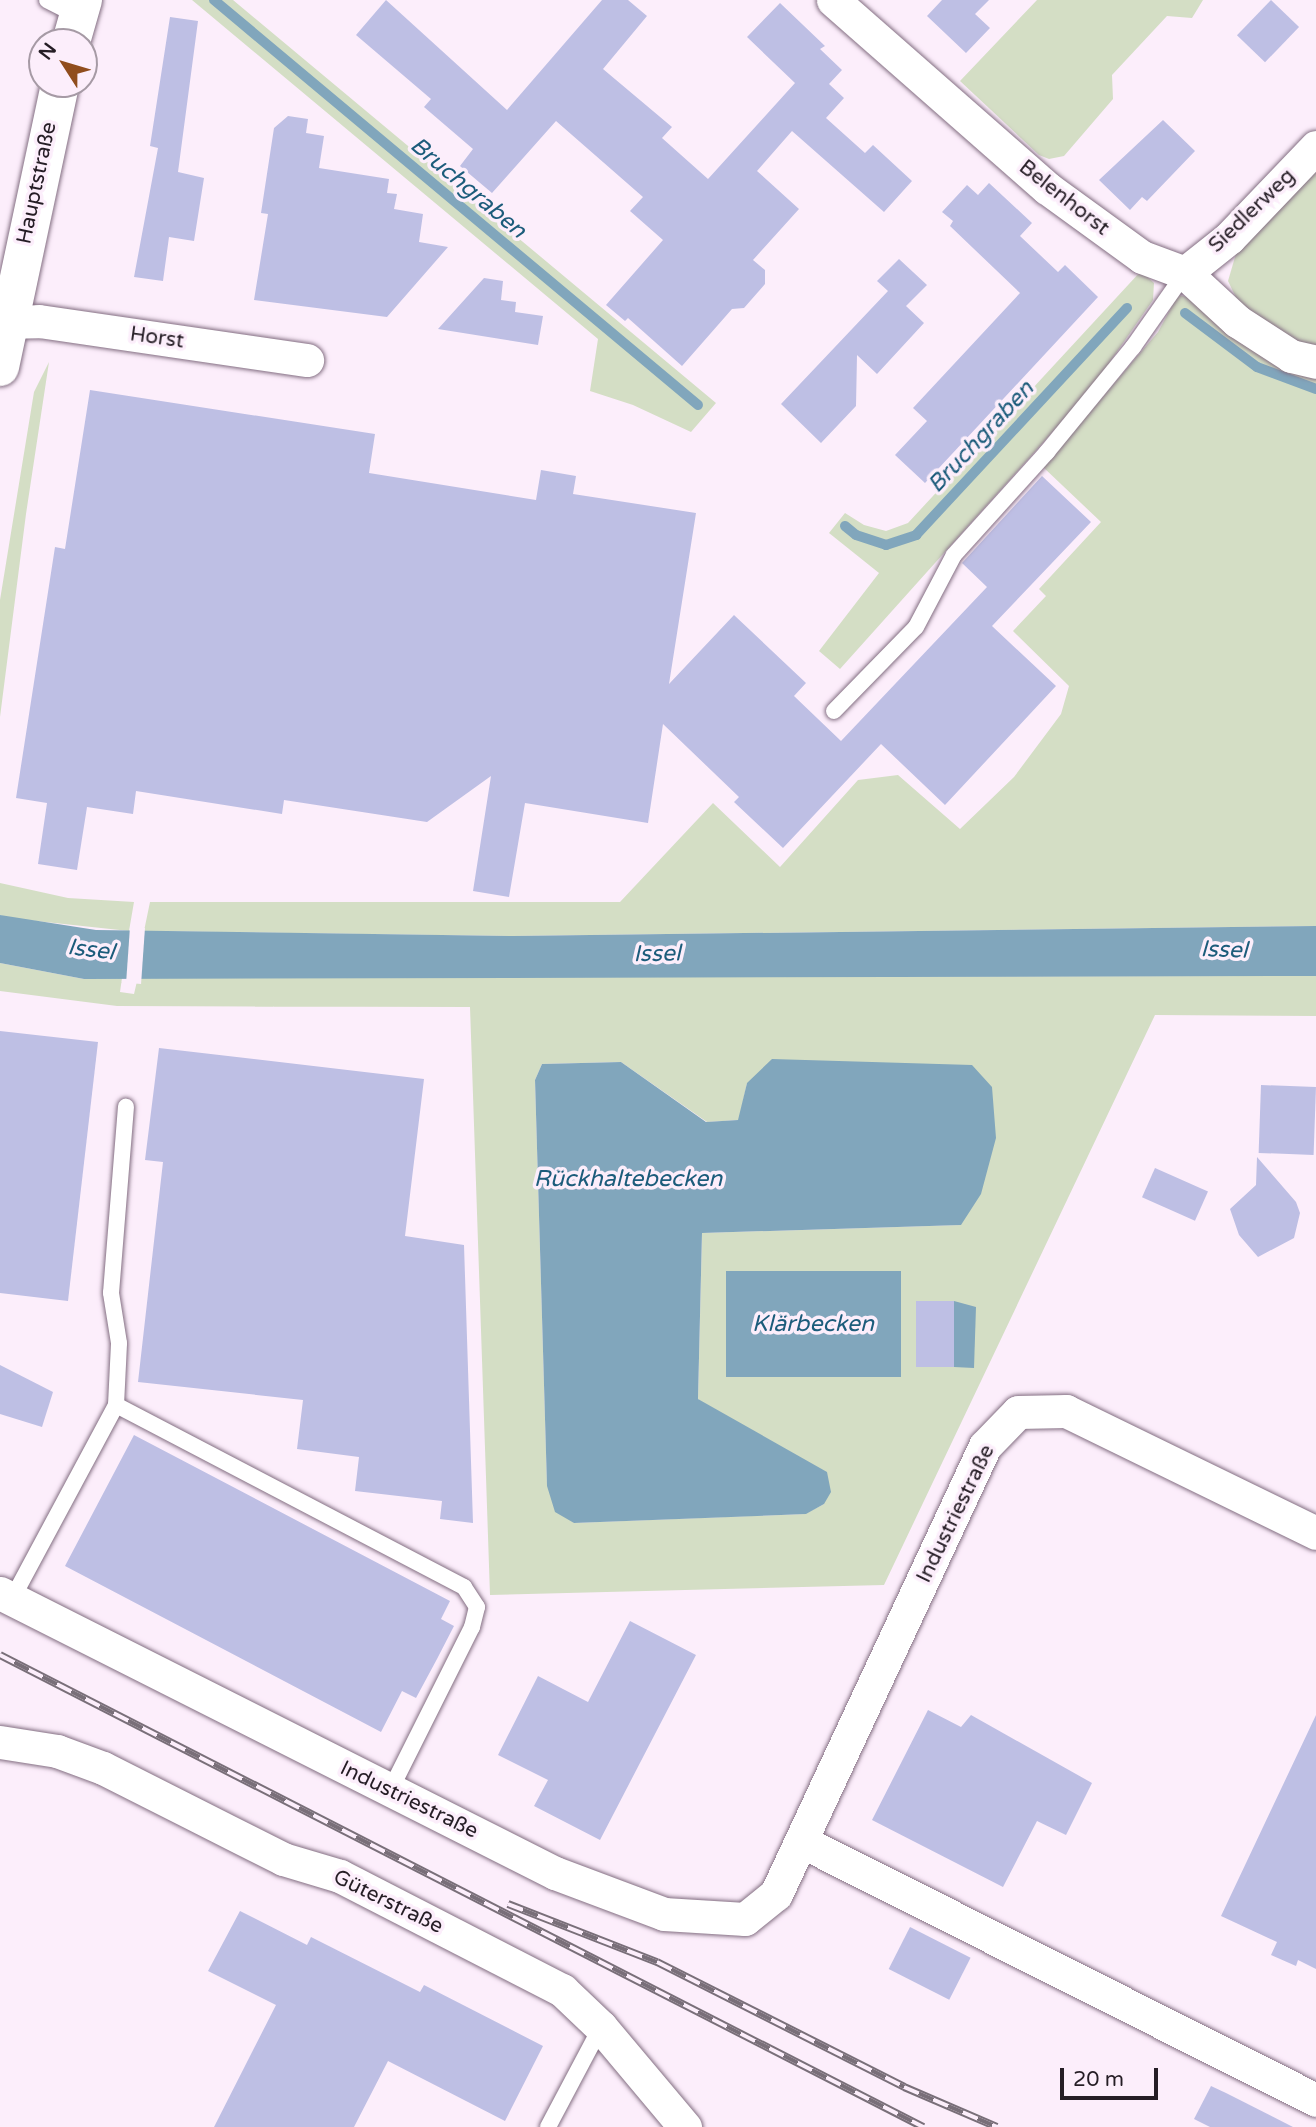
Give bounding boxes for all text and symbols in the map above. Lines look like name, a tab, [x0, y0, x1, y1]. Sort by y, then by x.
north arrow	[28, 28, 98, 98]
text: N	[34, 39, 61, 64]
street label: Hauptstraße	[12, 120, 62, 246]
water label: Bruchgraben	[404, 132, 532, 244]
street label: Belenhorst	[1014, 155, 1114, 241]
street label: Siedlerweg	[1204, 164, 1300, 258]
street label: Horst	[128, 322, 186, 354]
water label: Bruchgraben	[922, 375, 1040, 499]
water label: Issel	[66, 933, 116, 967]
water label: Issel	[1200, 935, 1248, 965]
water label: Issel	[633, 940, 681, 968]
water label: Rückhaltebecken	[534, 1165, 722, 1193]
water label: Klärbecken	[752, 1310, 874, 1338]
street label: Industriestraße	[912, 1441, 1000, 1587]
street label: Industriestraße	[336, 1756, 482, 1844]
street label: Güterstraße	[329, 1865, 447, 1939]
scale bar	[1064, 2054, 1162, 2098]
text: 20 m	[1073, 2067, 1124, 2092]

